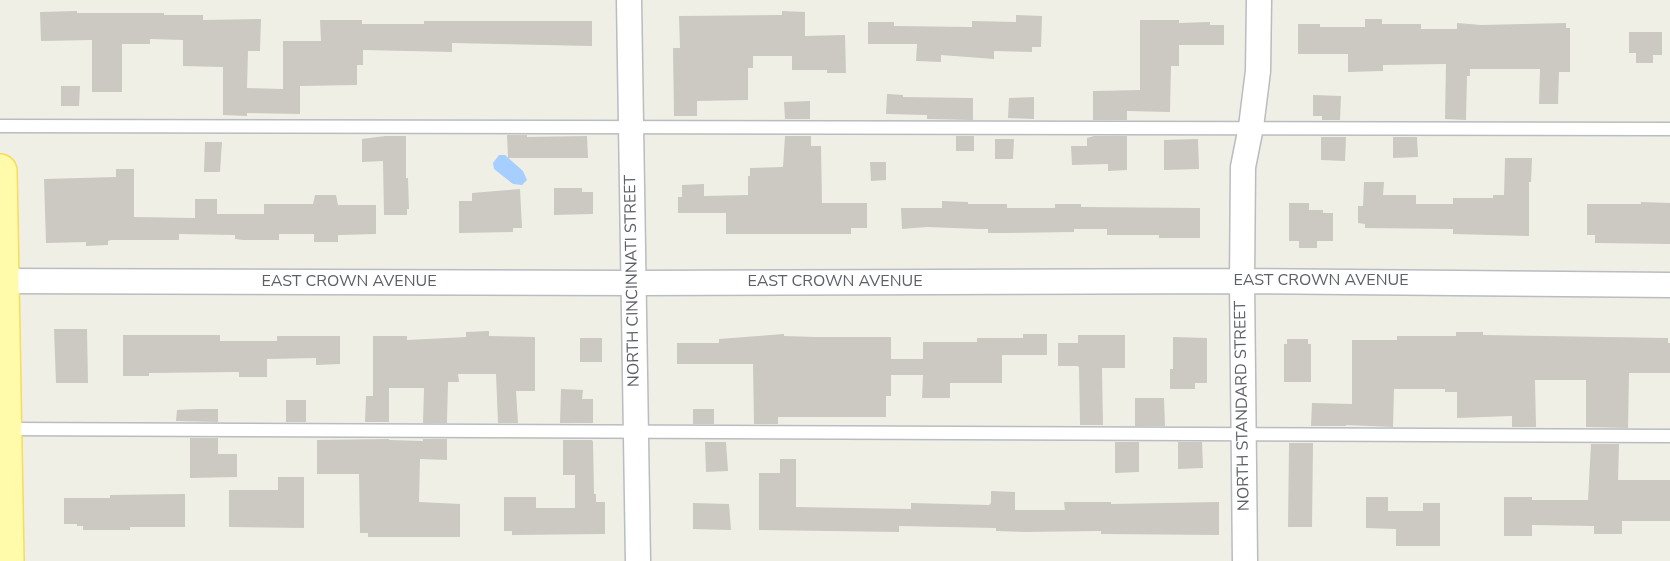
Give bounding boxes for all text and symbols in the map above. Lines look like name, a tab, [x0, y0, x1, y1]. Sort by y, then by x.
street label: NORTH CINCINNATI STREET	[622, 175, 644, 387]
street label: EAST CROWN AVENUE	[1234, 271, 1408, 291]
street label: EAST CROWN AVENUE	[262, 272, 436, 292]
street label: EAST CROWN AVENUE	[748, 272, 922, 292]
street label: NORTH STANDARD STREET	[1232, 301, 1254, 511]

